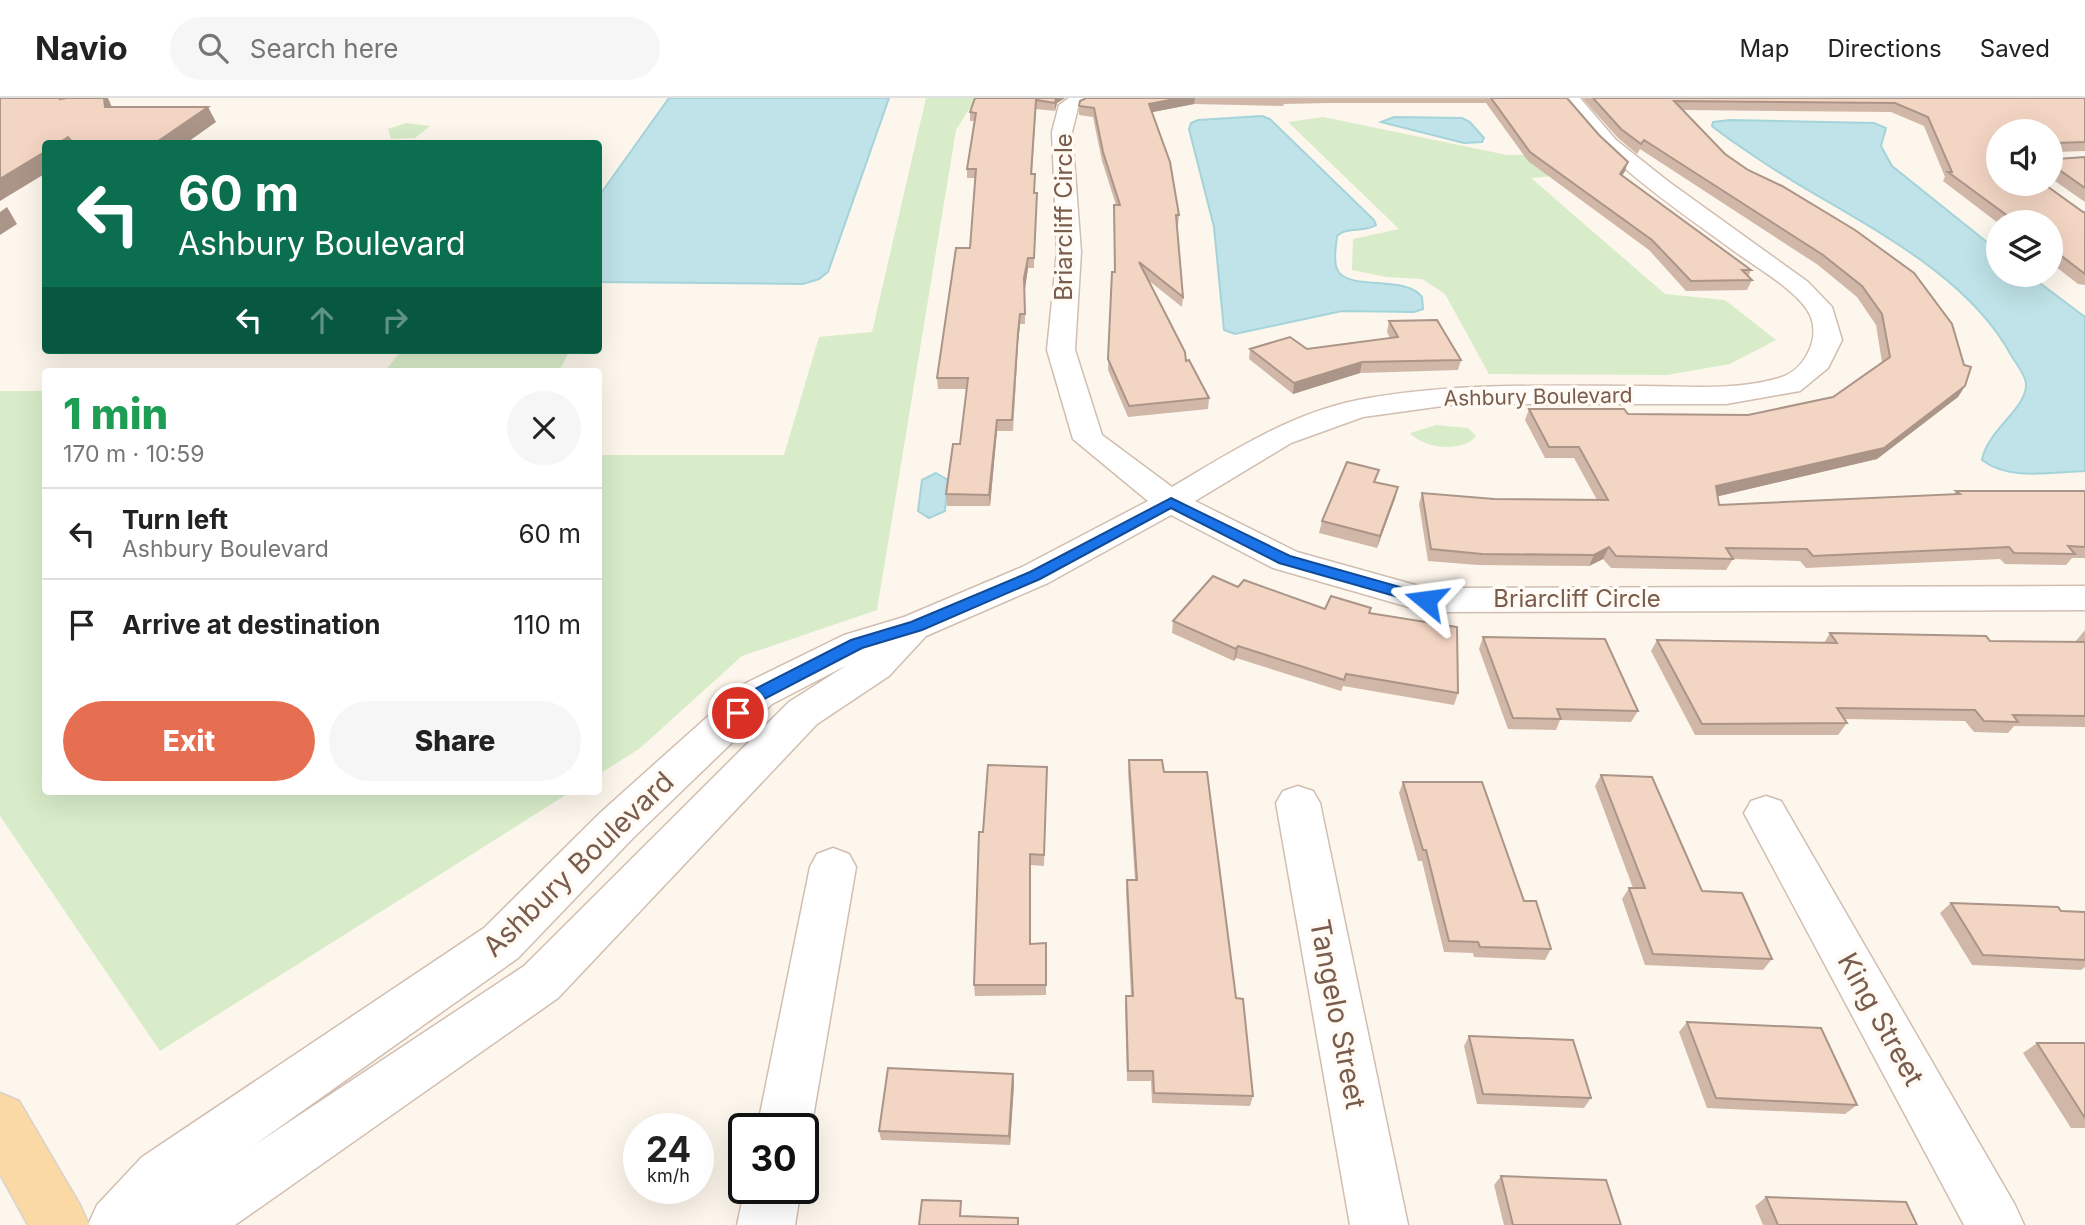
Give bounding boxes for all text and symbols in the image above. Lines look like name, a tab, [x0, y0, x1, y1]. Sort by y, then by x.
search box	[170, 17, 660, 80]
text: Navio	[35, 28, 128, 68]
icon: search	[194, 29, 232, 67]
text: Search here	[250, 33, 398, 64]
text: Map	[1740, 34, 1789, 63]
text: Directions	[1827, 34, 1942, 63]
text: Saved	[1980, 34, 2050, 63]
map controls	[1986, 119, 2063, 287]
button: sound	[1986, 119, 2063, 196]
street label: Briarcliff Circle	[1049, 133, 1078, 301]
text: 60 m	[178, 164, 299, 223]
icon: left	[63, 168, 154, 259]
button: layers	[1986, 210, 2063, 287]
text: Ashbury Boulevard	[178, 224, 466, 263]
icon: left	[230, 301, 268, 339]
icon: ahead	[303, 301, 341, 339]
icon: right	[376, 301, 414, 339]
street label: Ashbury Boulevard	[1443, 382, 1633, 411]
text: 1 min	[63, 388, 168, 439]
button: close	[507, 391, 581, 465]
text: 170 m · 10:59	[63, 440, 204, 468]
text: Turn left	[122, 504, 228, 535]
icon: left	[63, 515, 101, 553]
text: 60 m	[518, 518, 581, 549]
text: Ashbury Boulevard	[122, 535, 329, 563]
position arrow	[1389, 563, 1463, 637]
street label: Briarcliff Circle	[1493, 584, 1661, 613]
icon: arrive	[63, 606, 101, 644]
text: Arrive at destination	[122, 609, 381, 640]
text: 110 m	[513, 609, 581, 640]
pin	[708, 683, 768, 743]
icon: arrive	[719, 694, 757, 732]
button: Exit	[63, 701, 315, 781]
button: Share	[329, 701, 581, 781]
street label: Ashbury Boulevard	[476, 764, 680, 964]
street label: Tangelo Street	[1303, 916, 1373, 1112]
street label: King Street	[1831, 947, 1931, 1091]
speed limit sign: 30	[728, 1113, 819, 1204]
text: 24	[646, 1128, 691, 1170]
text: km/h	[647, 1165, 690, 1186]

